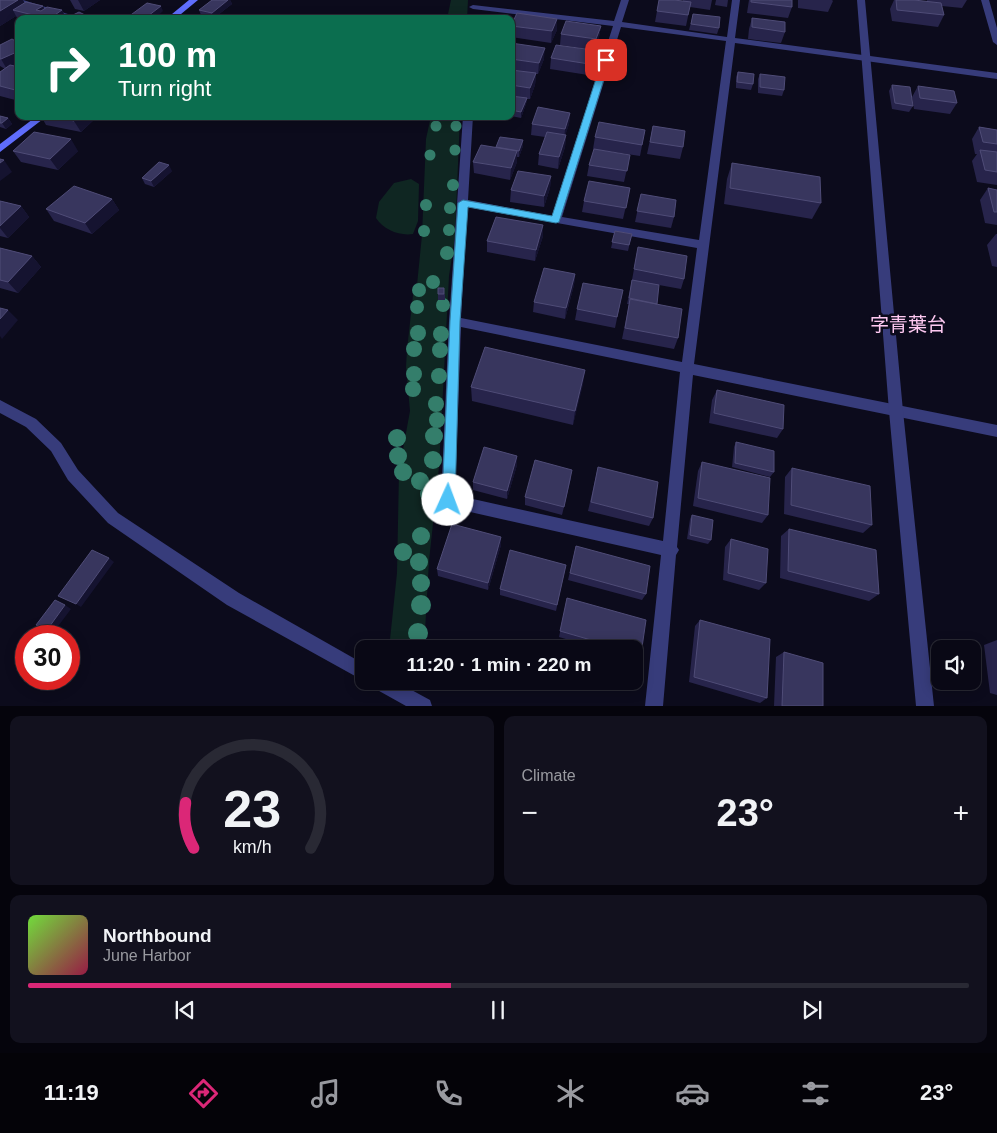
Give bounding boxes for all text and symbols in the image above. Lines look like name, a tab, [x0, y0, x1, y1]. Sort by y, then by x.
icon: right	[35, 35, 100, 100]
text: 100 m	[118, 35, 217, 74]
pin	[585, 39, 627, 81]
icon: arrive	[592, 46, 620, 74]
text: Turn right	[118, 76, 211, 101]
district label: 字青葉台	[870, 314, 946, 335]
position arrow	[421, 473, 473, 525]
speed limit sign: 30	[15, 625, 80, 690]
map controls	[931, 640, 981, 690]
button: sound	[931, 640, 981, 690]
text: 11:20 · 1 min · 220 m	[407, 654, 591, 675]
text: Climate	[522, 767, 576, 784]
text: 23	[223, 780, 281, 838]
text: 23°	[717, 792, 774, 834]
text: −	[522, 797, 538, 828]
text: +	[953, 797, 969, 828]
text: km/h	[232, 837, 271, 857]
text: Northbound	[103, 925, 212, 946]
text: June Harbor	[103, 947, 191, 964]
icon: previous	[171, 996, 199, 1024]
icon: pause	[484, 996, 512, 1024]
icon: next	[798, 996, 826, 1024]
icon: directions	[186, 1076, 221, 1111]
icon: music	[308, 1076, 343, 1111]
icon: phone	[431, 1076, 466, 1111]
icon: climate	[553, 1076, 588, 1111]
icon: car	[675, 1076, 710, 1111]
icon: filters	[798, 1076, 833, 1111]
text: 11:19	[44, 1080, 99, 1105]
text: 23°	[920, 1080, 953, 1105]

